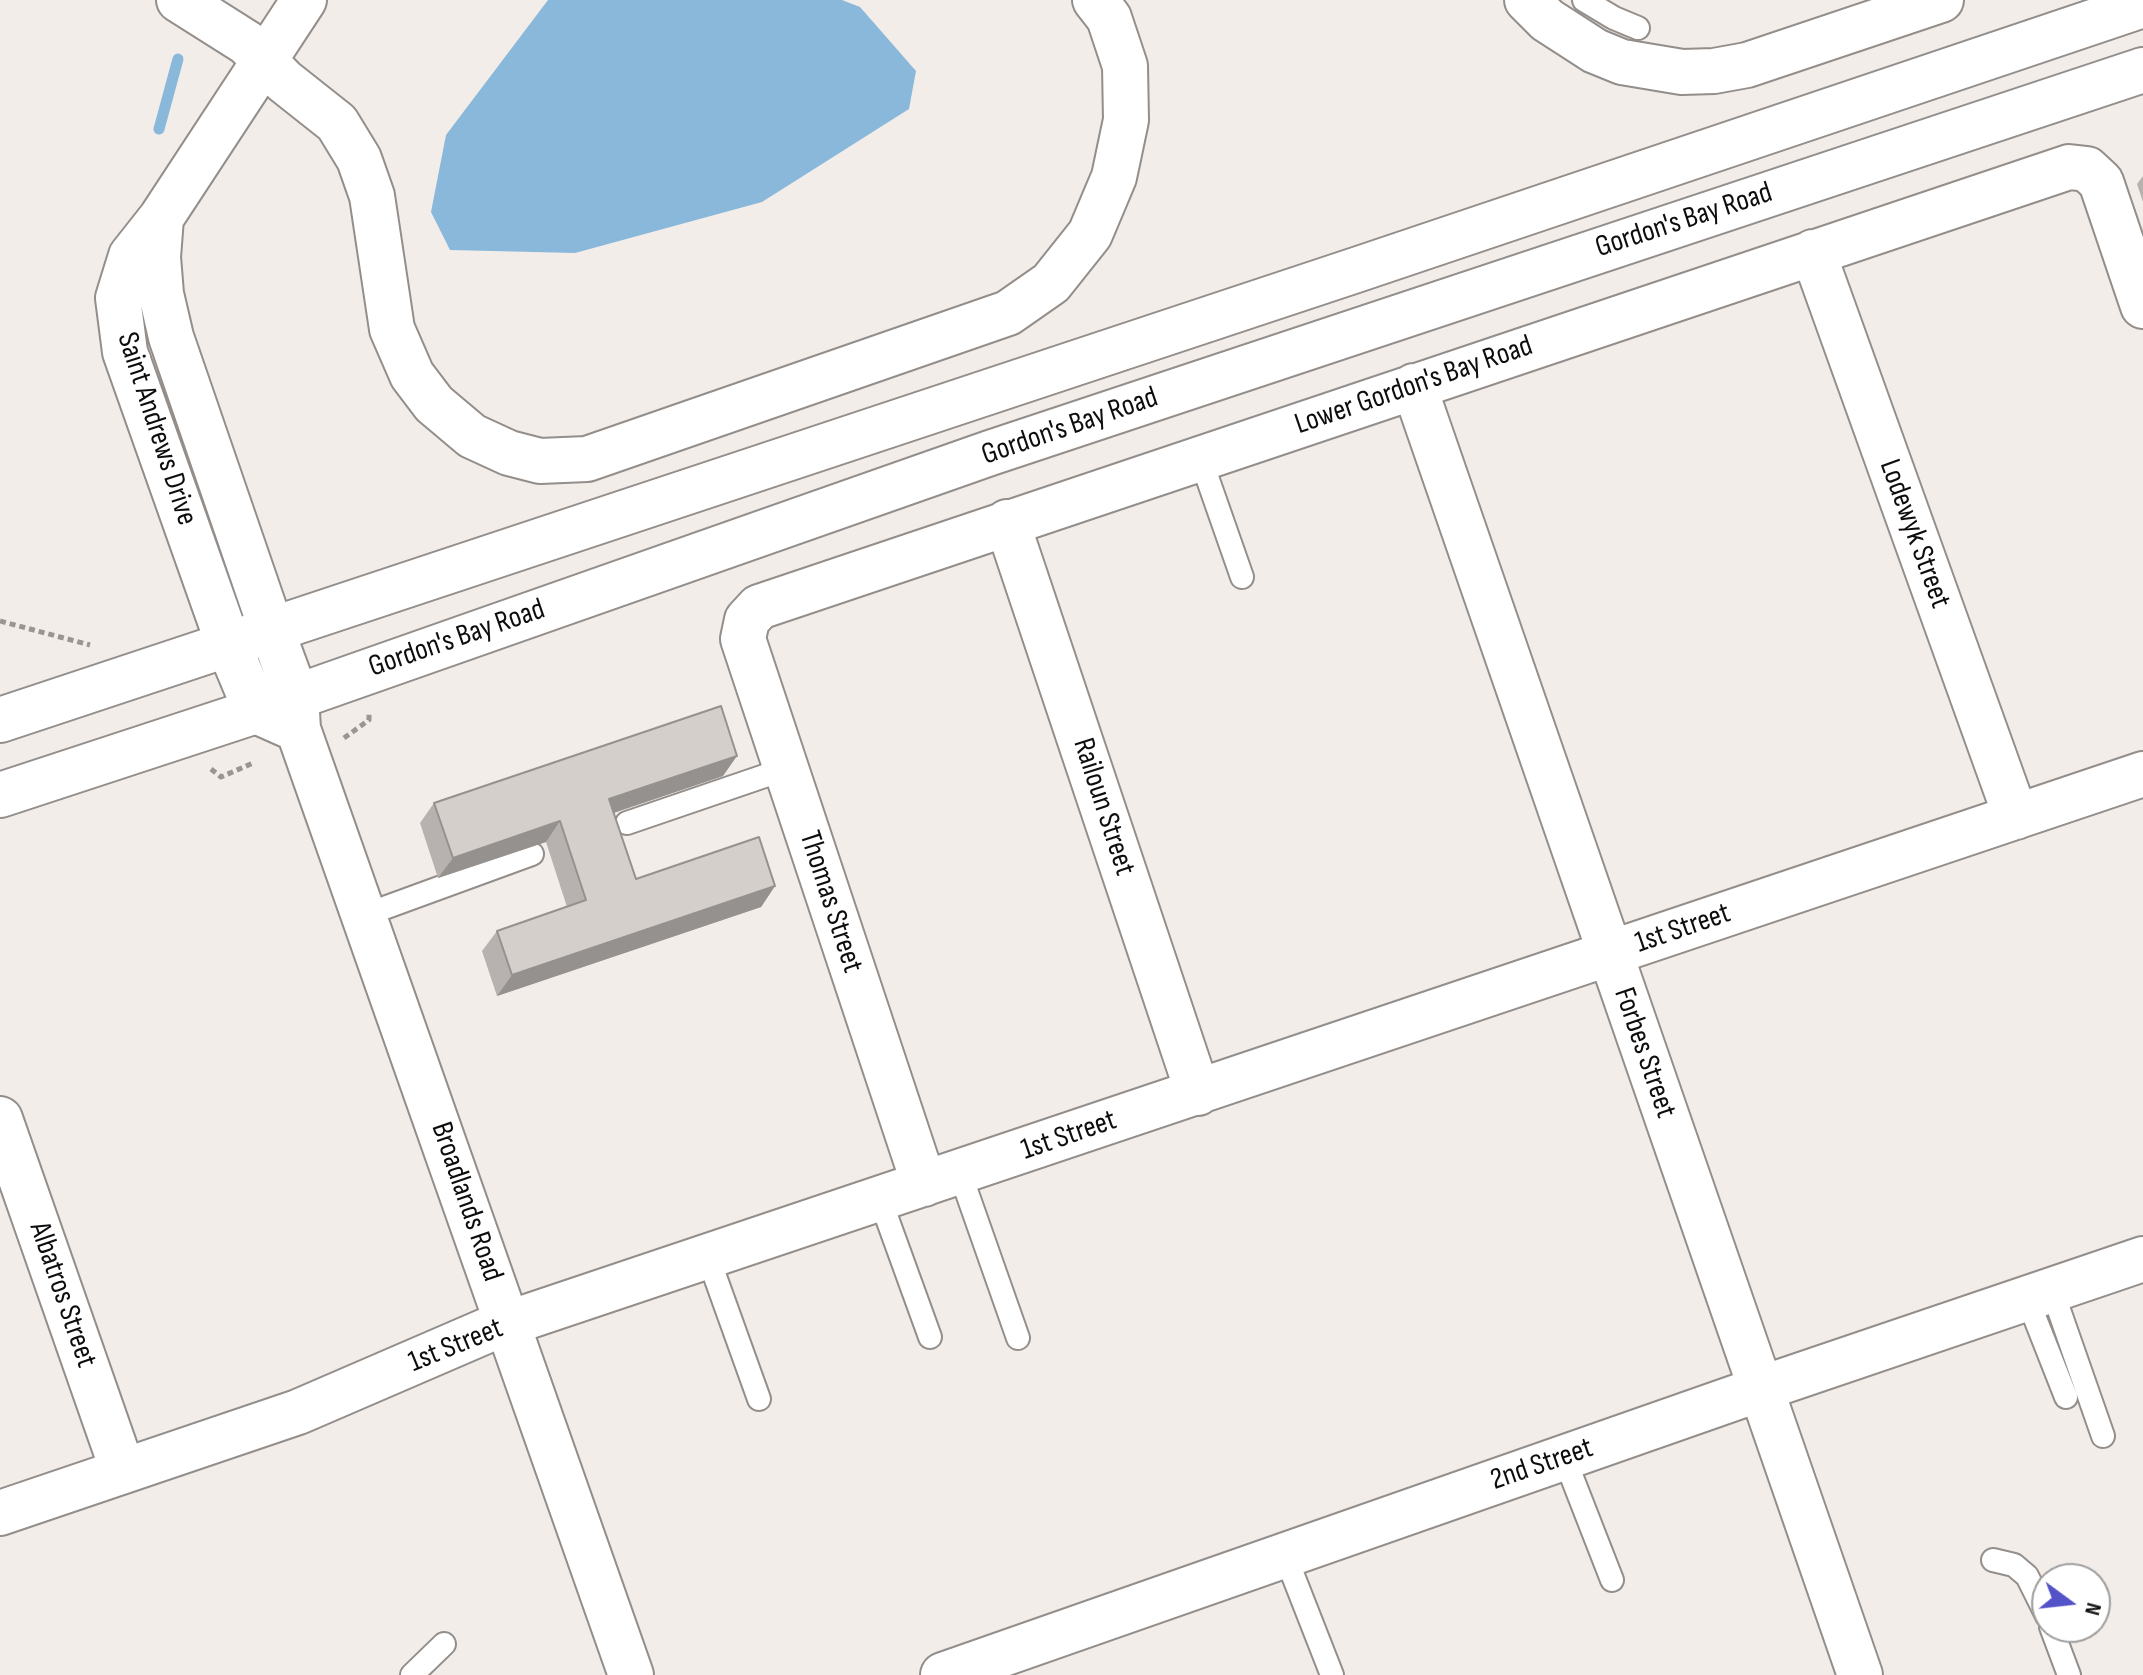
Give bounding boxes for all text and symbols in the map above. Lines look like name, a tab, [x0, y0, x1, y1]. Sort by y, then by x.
street label: Gordon's Bay Road	[1591, 175, 1777, 267]
street label: Saint Andrews Drive	[108, 328, 204, 530]
street label: Lower Gordon's Bay Road	[1290, 328, 1538, 444]
street label: Gordon's Bay Road	[977, 380, 1163, 474]
street label: Lodewyk Street	[1870, 455, 1958, 613]
street label: Gordon's Bay Road	[364, 592, 550, 686]
street label: Railoun Street	[1064, 734, 1142, 880]
street label: Thomas Street	[790, 827, 870, 977]
street label: 1st Street	[1631, 896, 1735, 962]
street label: Forbes Street	[1605, 983, 1683, 1123]
street label: 1st Street	[1017, 1103, 1121, 1169]
street label: Broadlands Road	[422, 1118, 510, 1286]
street label: Albatros Street	[20, 1218, 104, 1372]
street label: 1st Street	[404, 1311, 508, 1381]
street label: 2nd Street	[1486, 1431, 1598, 1499]
north arrow	[2031, 1563, 2111, 1643]
text: N	[2078, 1600, 2107, 1618]

